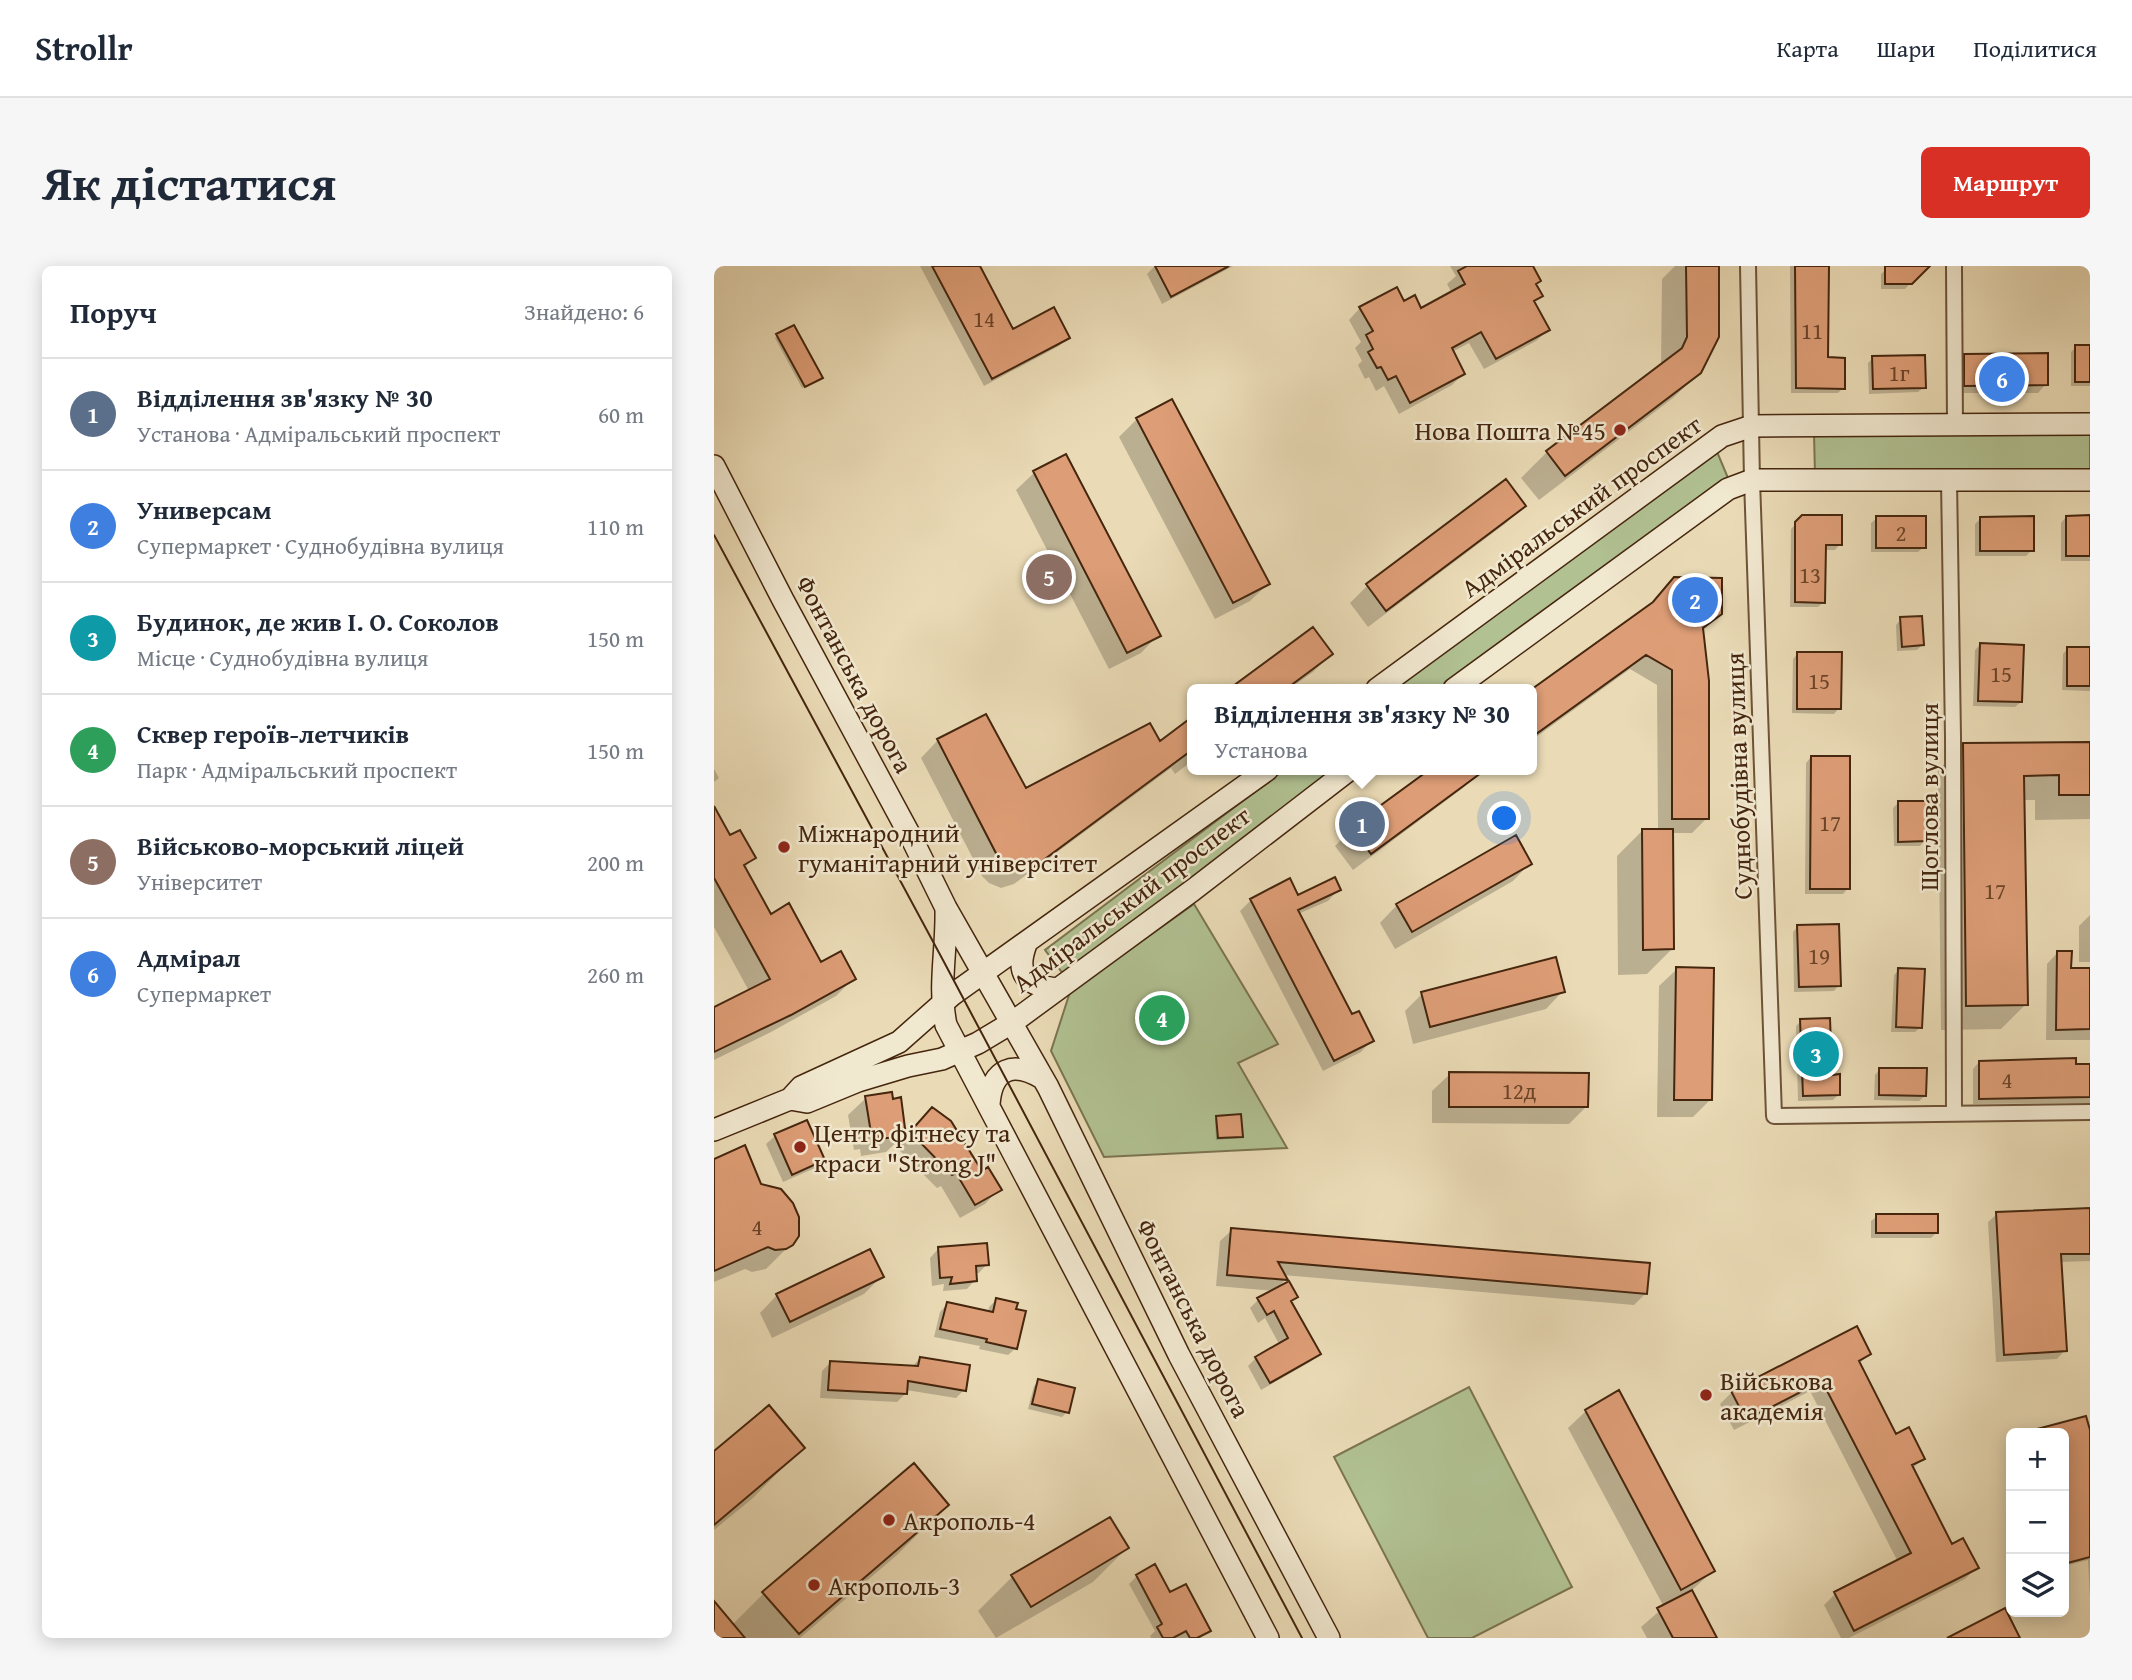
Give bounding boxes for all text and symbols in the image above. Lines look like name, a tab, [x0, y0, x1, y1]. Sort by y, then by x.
text: Strollr	[35, 24, 133, 72]
text: Карта	[1776, 31, 1839, 66]
text: Шари	[1877, 31, 1935, 66]
text: Поділитися	[1973, 31, 2097, 66]
text: Як дістатися	[42, 146, 336, 218]
button: Маршрут	[1921, 147, 2090, 218]
text: Поруч	[70, 290, 157, 334]
text: Знайдено: 6	[524, 295, 644, 328]
house number: 14	[973, 302, 995, 335]
house number: 11	[1801, 314, 1823, 347]
pin: 6	[1979, 353, 2025, 405]
house number: 1г	[1889, 356, 1910, 389]
text: Відділення зв'язку № 30	[137, 378, 433, 417]
text: 1	[87, 398, 99, 431]
text: 60 m	[598, 398, 644, 431]
street label: Адміральський проспект	[1452, 405, 1710, 607]
place label: Нова Пошта №45	[1415, 411, 1606, 450]
text: Установа · Адміральський проспект	[137, 417, 500, 450]
marker: Нова Пошта №45	[1612, 422, 1628, 438]
text: Универсам	[137, 490, 272, 529]
text: 2	[87, 510, 99, 543]
text: 110 m	[587, 510, 644, 543]
house number: 2	[1895, 516, 1907, 549]
text: Супермаркет · Суднобудівна вулиця	[137, 529, 504, 562]
pin: 5	[1026, 551, 1072, 603]
house number: 13	[1799, 558, 1821, 591]
street label: Фонтанська дорога	[786, 568, 924, 780]
pin: 2	[1672, 574, 1718, 626]
text: Будинок, де жив І. О. Соколов	[137, 602, 499, 641]
text: 3	[87, 622, 99, 655]
text: 150 m	[587, 622, 644, 655]
text: Місце · Суднобудівна вулиця	[137, 641, 428, 674]
street label: Суднобудівна вулиця	[1714, 652, 1762, 900]
house number: 15	[1990, 657, 2012, 690]
house number: 15	[1808, 664, 1830, 697]
popup	[1187, 684, 1537, 775]
text: Відділення зв'язку № 30	[1214, 694, 1510, 733]
street label: Щоглова вулиця	[1909, 703, 1948, 891]
text: Сквер героїв-летчиків	[137, 714, 409, 753]
text: Установа	[1214, 733, 1308, 766]
text: 4	[87, 734, 99, 767]
text: 150 m	[587, 734, 644, 767]
text: Парк · Адміральський проспект	[137, 753, 457, 786]
street label: Адміральський проспект	[1004, 796, 1259, 1002]
pin: 1	[1339, 798, 1385, 850]
your location	[1487, 801, 1521, 835]
house number: 17	[1819, 806, 1841, 839]
place label: Міжнародний гуманітарний універсітет	[798, 813, 1097, 882]
text: Військово-морський ліцей	[137, 826, 464, 865]
marker: Міжнародний гуманітарний універсітет	[776, 839, 792, 855]
text: 5	[87, 846, 99, 879]
text: 200 m	[587, 846, 644, 879]
text: Університет	[137, 865, 262, 898]
house number: 17	[1984, 874, 2006, 907]
text: Адмірал	[137, 938, 241, 977]
house number: 19	[1808, 939, 1830, 972]
text: 6	[87, 958, 99, 991]
text: 260 m	[587, 958, 644, 991]
text: Супермаркет	[137, 977, 271, 1010]
pin: 4	[1139, 992, 1185, 1044]
pin: 3	[1793, 1028, 1839, 1080]
house number: 4	[2001, 1063, 2013, 1096]
house number: 12д	[1502, 1074, 1537, 1107]
place label: Центр фітнесу та краси "Strong J"	[814, 1113, 1011, 1182]
marker: Центр фітнесу та краси "Strong J"	[792, 1139, 808, 1155]
house number: 4	[751, 1210, 763, 1243]
street label: Фонтанська дорога	[1127, 1212, 1261, 1425]
place label: Військова академія	[1720, 1361, 1834, 1430]
marker: Військова академія	[1698, 1387, 1714, 1403]
map controls	[2006, 1428, 2069, 1617]
button: +	[2006, 1428, 2069, 1491]
button: −	[2006, 1491, 2069, 1554]
place label: Акрополь-4	[903, 1501, 1036, 1540]
marker: Акрополь-4	[881, 1512, 897, 1528]
button: layers	[2006, 1554, 2069, 1617]
place label: Акрополь-3	[828, 1566, 961, 1605]
marker: Акрополь-3	[806, 1577, 822, 1593]

